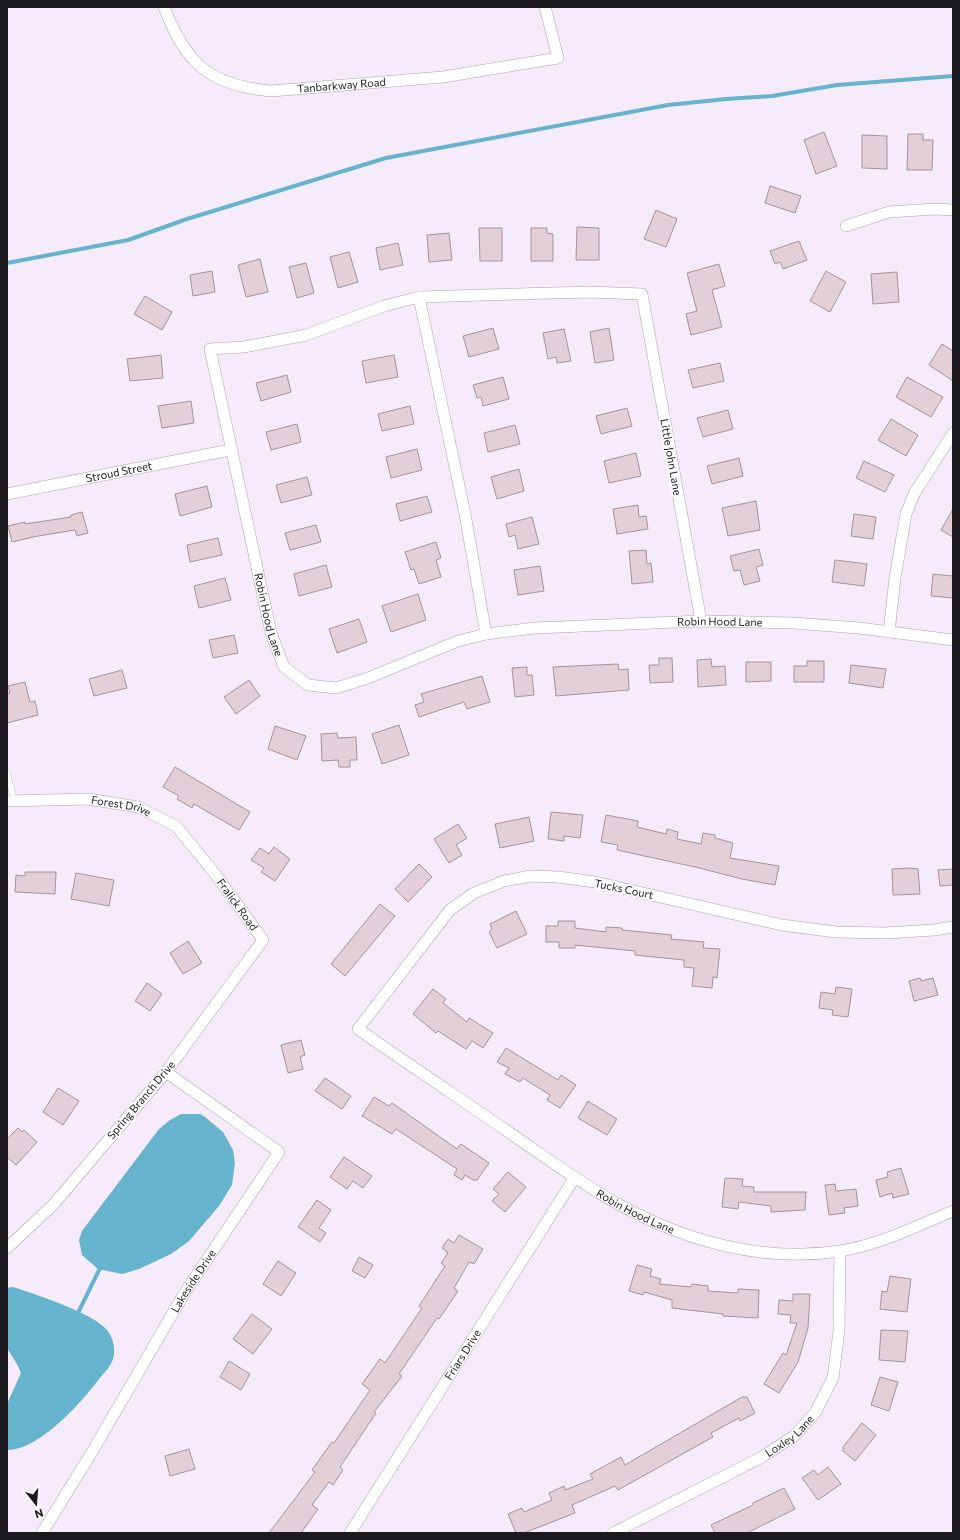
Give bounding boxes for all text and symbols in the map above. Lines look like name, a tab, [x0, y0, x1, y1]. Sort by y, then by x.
street label: Tanbarkway Road	[297, 75, 386, 95]
street label: Little John Lane	[657, 418, 685, 497]
street label: Stroud Street	[84, 458, 154, 484]
street label: Robin Hood Lane	[252, 572, 286, 658]
street label: Robin Hood Lane	[677, 614, 763, 628]
street label: Forest Drive	[91, 793, 154, 819]
street label: Fralick Road	[215, 876, 261, 933]
street label: Tucks Court	[593, 876, 655, 901]
street label: Spring Branch Drive	[104, 1058, 177, 1142]
street label: Robin Hood Lane	[594, 1186, 677, 1236]
street label: Lakeside Drive	[168, 1247, 218, 1314]
street label: Friars Drive	[442, 1327, 483, 1382]
street label: Loxley Lane	[763, 1412, 816, 1459]
north arrow	[16, 1484, 56, 1524]
text: N	[33, 1507, 45, 1521]

